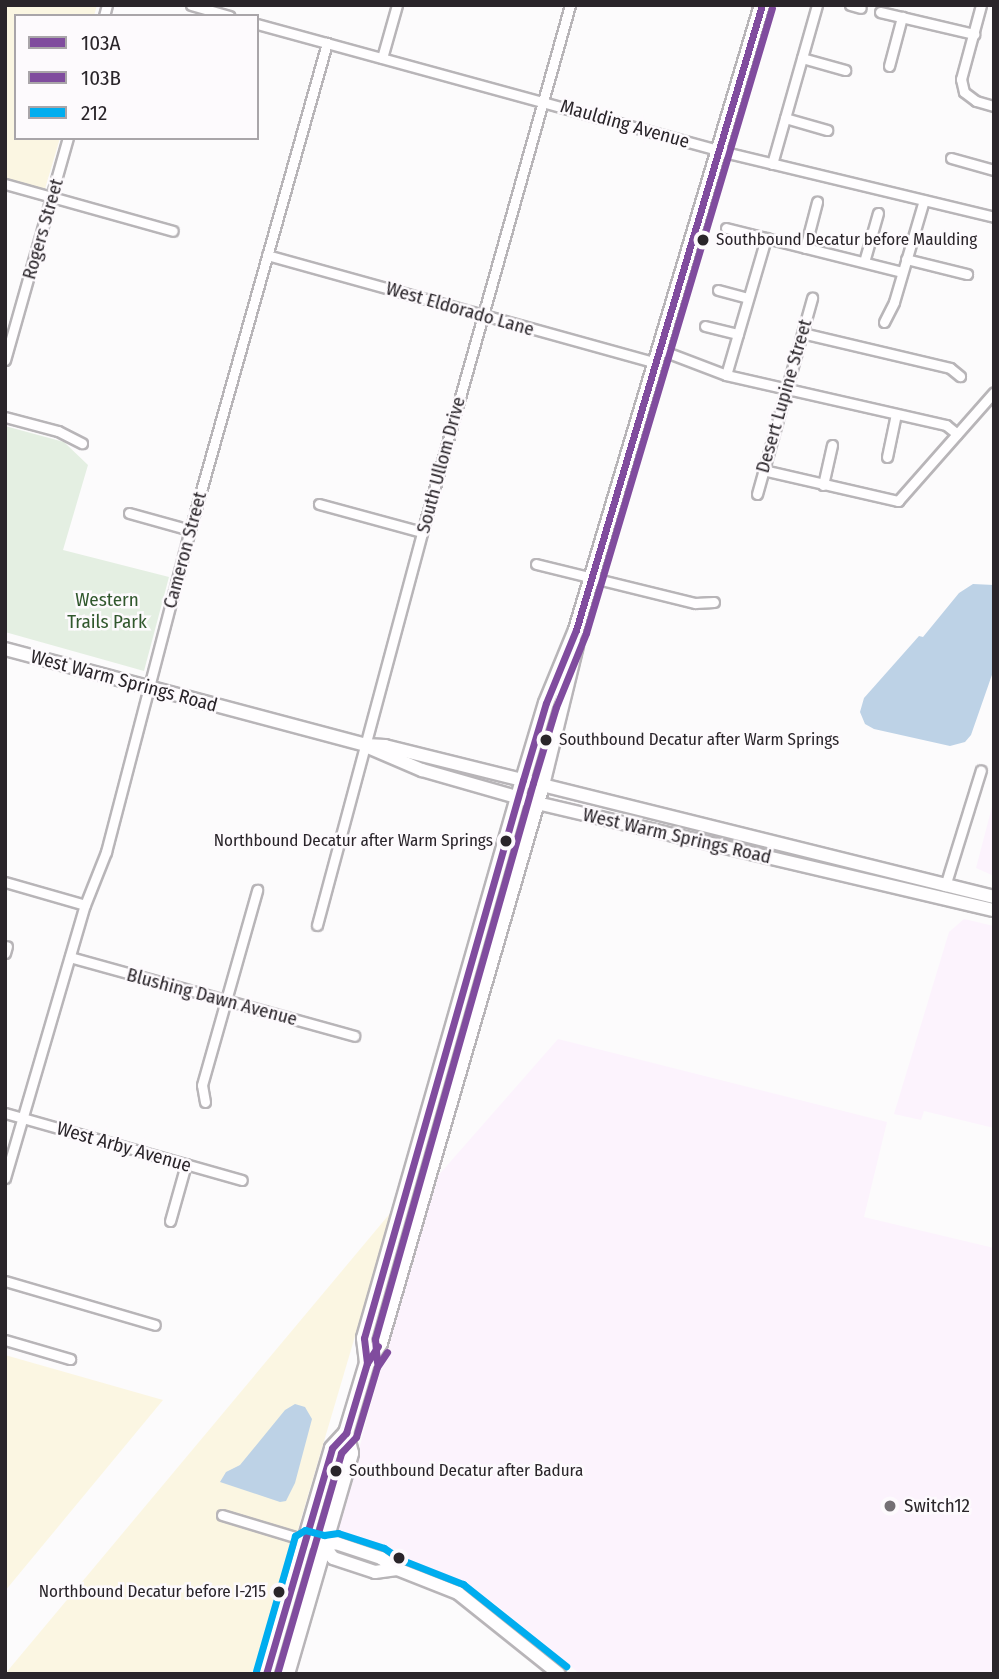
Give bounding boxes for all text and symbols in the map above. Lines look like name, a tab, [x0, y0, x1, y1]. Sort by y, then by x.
legend	[14, 14, 259, 140]
text: 103A	[81, 30, 120, 56]
text: 103B	[81, 65, 121, 91]
street label: Maulding Avenue	[558, 95, 692, 153]
text: 212	[81, 100, 107, 126]
street label: Rogers Street	[18, 176, 68, 282]
place label: Southbound Decatur before Maulding	[716, 230, 977, 250]
marker: Southbound Decatur before Maulding	[696, 233, 710, 247]
street label: West Eldorado Lane	[383, 277, 537, 341]
street label: Desert Lupine Street	[751, 317, 817, 475]
street label: South Ullom Drive	[412, 394, 470, 536]
street label: Cameron Street	[158, 489, 212, 611]
park label: Western Trails Park	[67, 589, 147, 633]
street label: West Warm Springs Road	[28, 645, 220, 717]
place label: Southbound Decatur after Warm Springs	[559, 730, 839, 750]
marker: Southbound Decatur after Warm Springs	[539, 733, 553, 747]
street label: West Warm Springs Road	[581, 803, 773, 869]
place label: Northbound Decatur after Warm Springs	[214, 831, 493, 851]
marker: Northbound Decatur after Warm Springs	[499, 834, 513, 848]
street label: Blushing Dawn Avenue	[124, 963, 300, 1031]
street label: West Arby Avenue	[54, 1117, 194, 1177]
place label: Southbound Decatur after Badura	[349, 1461, 583, 1481]
marker: Southbound Decatur after Badura	[329, 1464, 343, 1478]
place label: Switch12	[904, 1495, 970, 1517]
marker: Switch12	[882, 1498, 898, 1514]
unlabelled marker	[392, 1551, 406, 1565]
place label: Northbound Decatur before I-215	[39, 1582, 266, 1602]
marker: Northbound Decatur before I-215	[272, 1585, 286, 1599]

